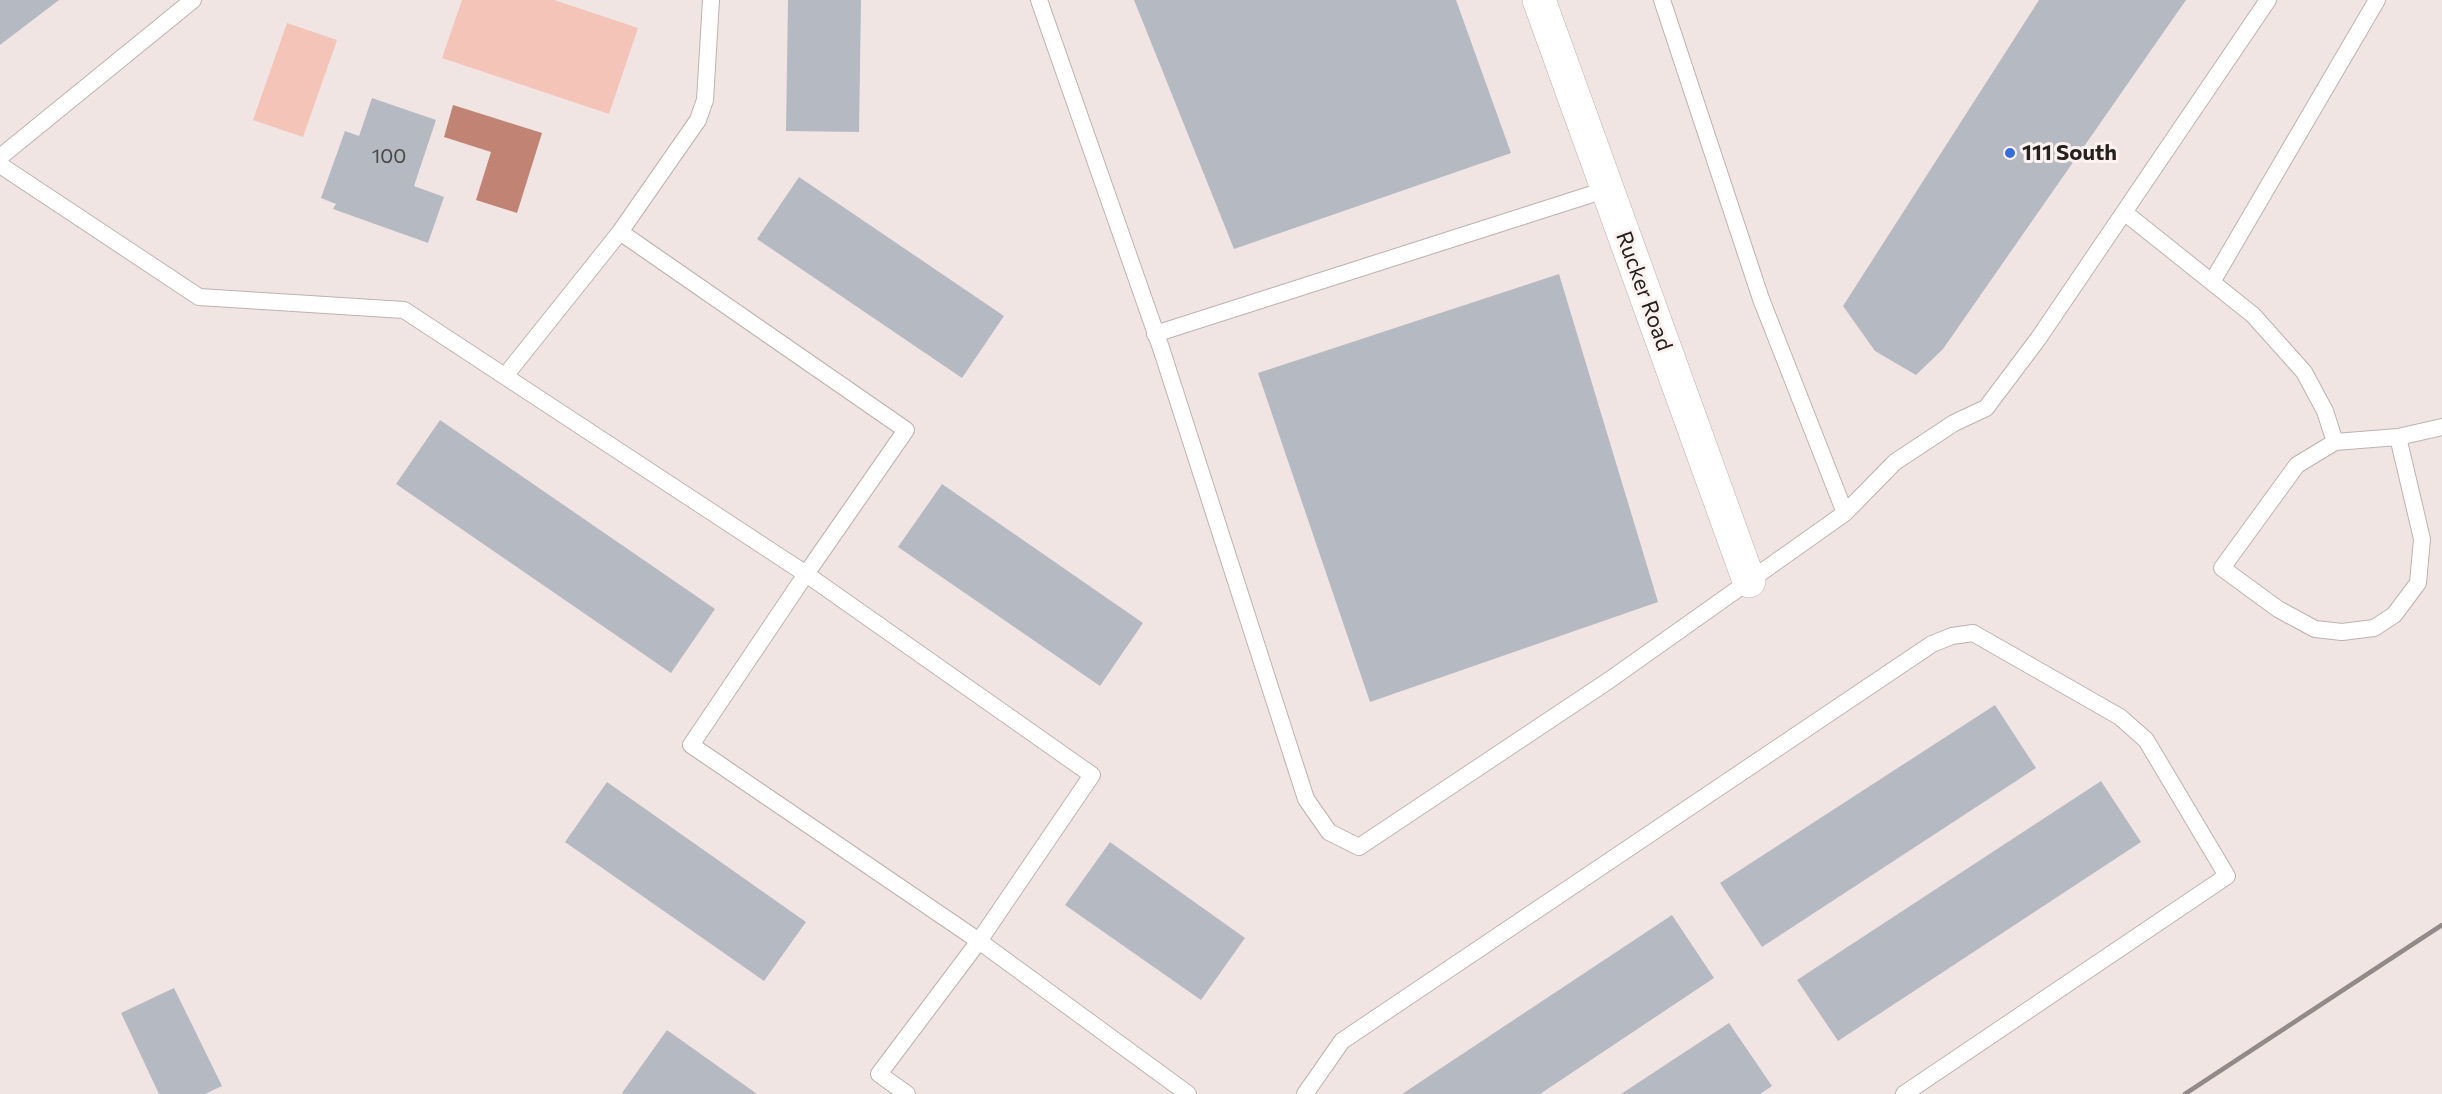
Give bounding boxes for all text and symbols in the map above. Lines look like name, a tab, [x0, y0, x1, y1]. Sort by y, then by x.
place label: 111 South	[2022, 140, 2117, 166]
house number: 100	[372, 144, 406, 168]
marker: 111 South	[2003, 146, 2017, 160]
street label: Rucker Road	[1610, 228, 1678, 354]

